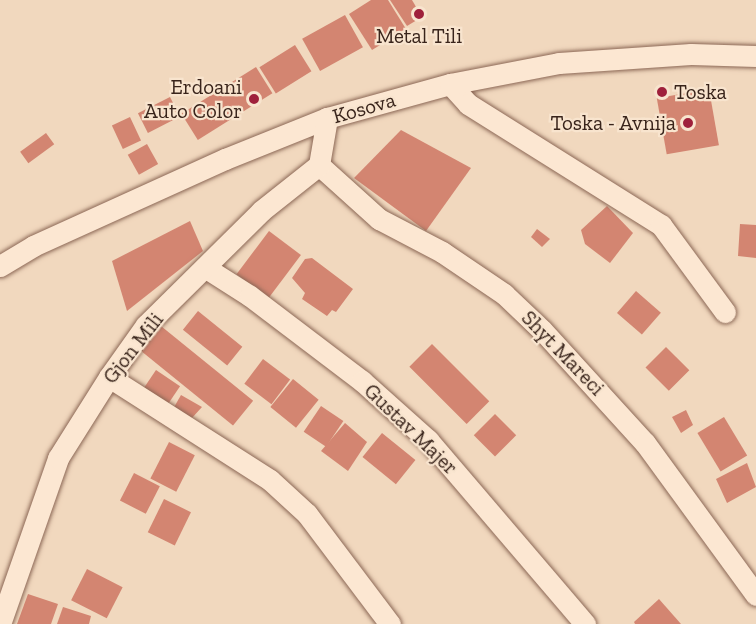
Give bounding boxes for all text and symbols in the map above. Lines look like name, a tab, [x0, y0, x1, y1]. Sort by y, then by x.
marker: Metal Tili	[412, 7, 426, 21]
place label: Metal Tili	[376, 23, 462, 49]
place label: Erdoani Auto Color	[144, 74, 242, 124]
place label: Toska	[674, 79, 727, 105]
marker: Toska	[655, 85, 669, 99]
street label: Kosova	[330, 87, 398, 129]
marker: Erdoani Auto Color	[247, 92, 261, 106]
place label: Toska - Avnija	[550, 110, 676, 136]
marker: Toska - Avnija	[681, 116, 695, 130]
street label: Shyt Mareci	[516, 305, 610, 401]
street label: Gjon Mili	[97, 307, 169, 389]
street label: Gustav Majer	[359, 378, 463, 480]

